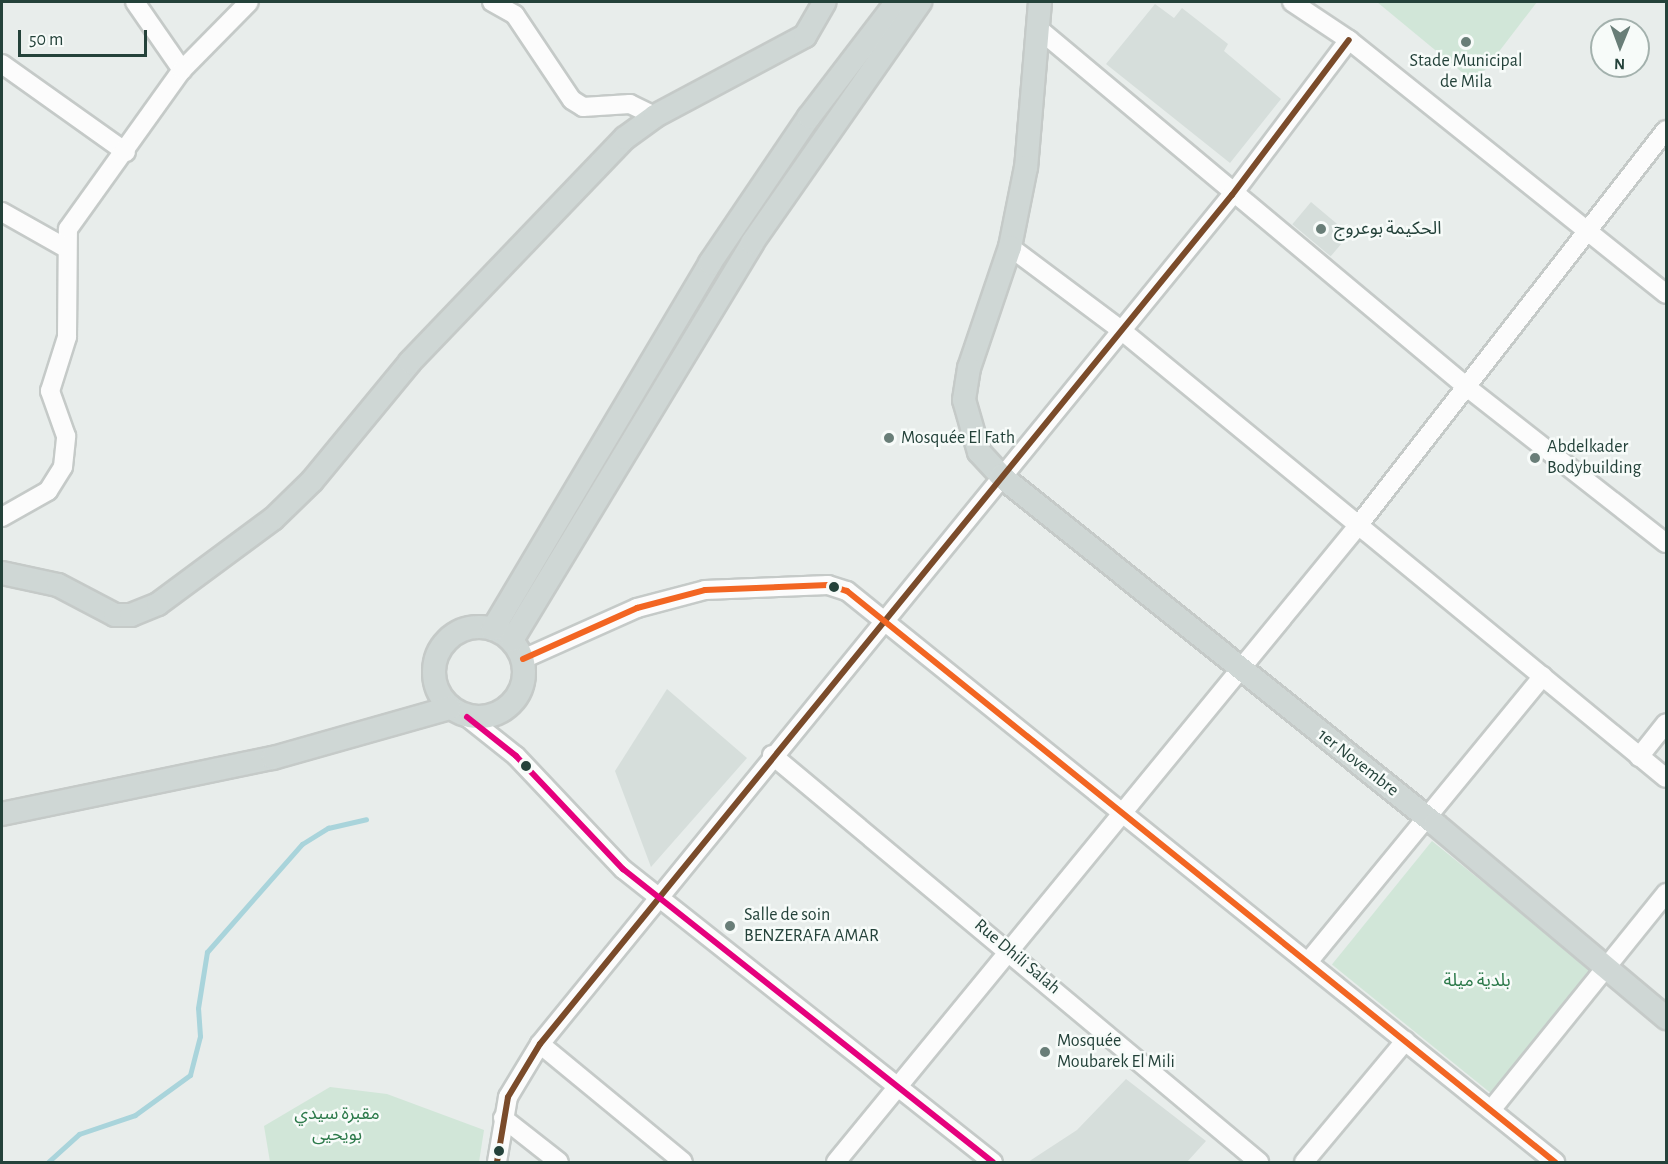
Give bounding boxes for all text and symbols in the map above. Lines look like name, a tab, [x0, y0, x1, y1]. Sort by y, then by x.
scale bar	[21, 18, 150, 56]
north arrow	[1590, 18, 1650, 78]
text: 50 m	[29, 31, 63, 49]
marker: Stade Municipal de Mila	[1459, 35, 1473, 49]
place label: Stade Municipal de Mila	[1410, 51, 1522, 94]
text: N	[1614, 56, 1625, 72]
place label: الحكيمة بوعروج	[1334, 218, 1441, 240]
marker: الحكيمة بوعروج	[1312, 220, 1330, 238]
place label: Mosquée El Fath	[901, 427, 1015, 449]
marker: Mosquée El Fath	[882, 431, 896, 445]
place label: Abdelkader Bodybuilding	[1547, 437, 1641, 480]
marker: Abdelkader Bodybuilding	[1528, 451, 1542, 465]
unlabelled marker	[828, 581, 840, 593]
street label: 1er Novembre	[1313, 725, 1403, 801]
unlabelled marker	[520, 760, 532, 772]
place label: Salle de soin BENZERAFA AMAR	[744, 905, 879, 948]
street label: Rue Dhili Salah	[970, 915, 1064, 999]
marker: Salle de soin BENZERAFA AMAR	[721, 917, 739, 935]
park label: بلدية ميلة	[1443, 970, 1511, 992]
place label: Mosquée Moubarek El Mili	[1057, 1031, 1175, 1074]
marker: Mosquée Moubarek El Mili	[1038, 1045, 1052, 1059]
park label: مقبرة سيدي بويحيى	[294, 1104, 380, 1146]
unlabelled marker	[493, 1145, 505, 1157]

